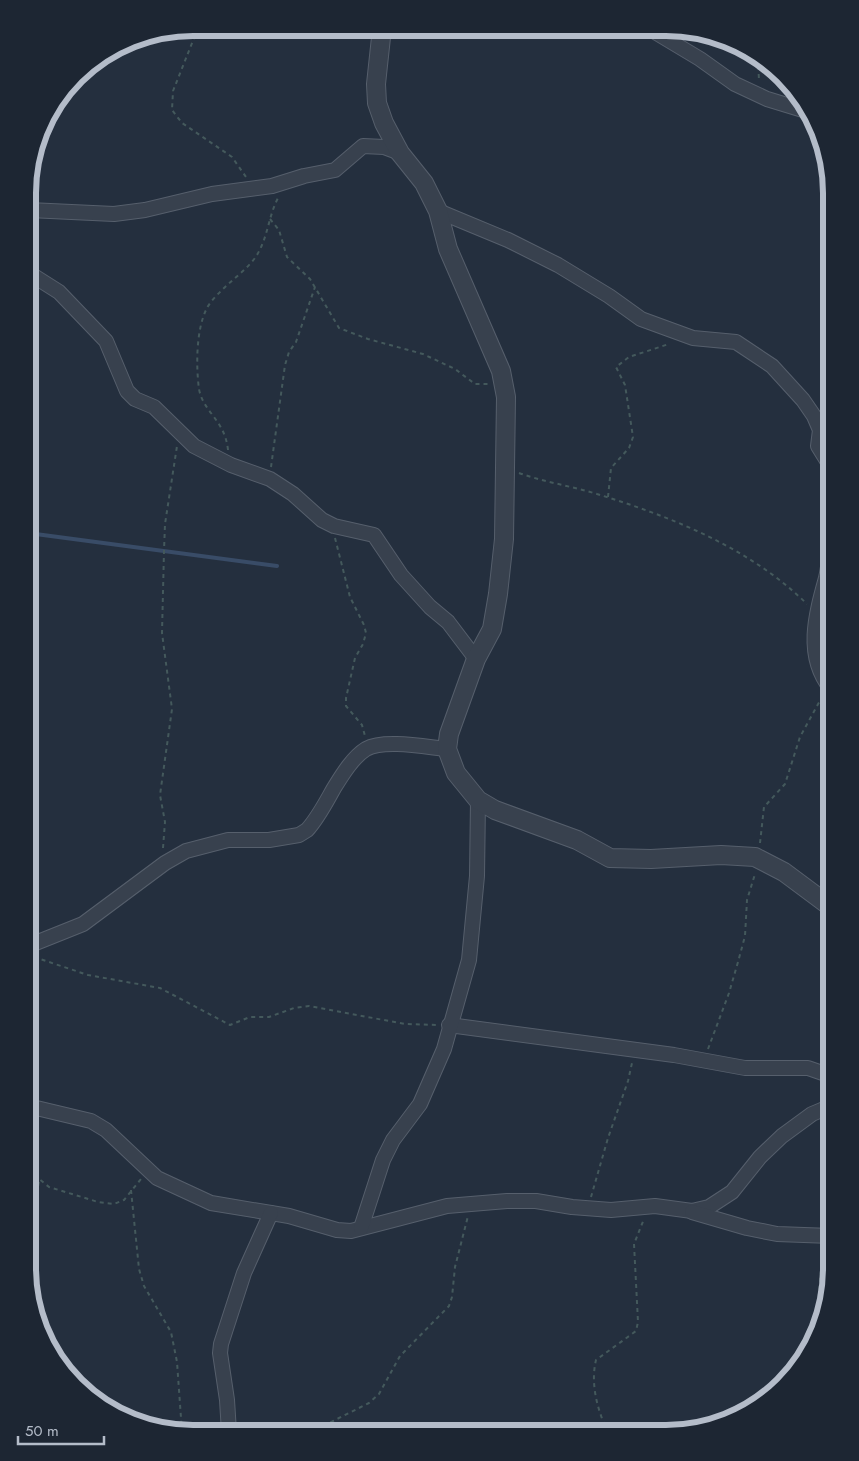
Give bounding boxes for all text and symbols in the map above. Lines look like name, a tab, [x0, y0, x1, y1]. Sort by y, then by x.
scale bar	[18, 1414, 104, 1446]
text: 50 m	[25, 1420, 59, 1442]

